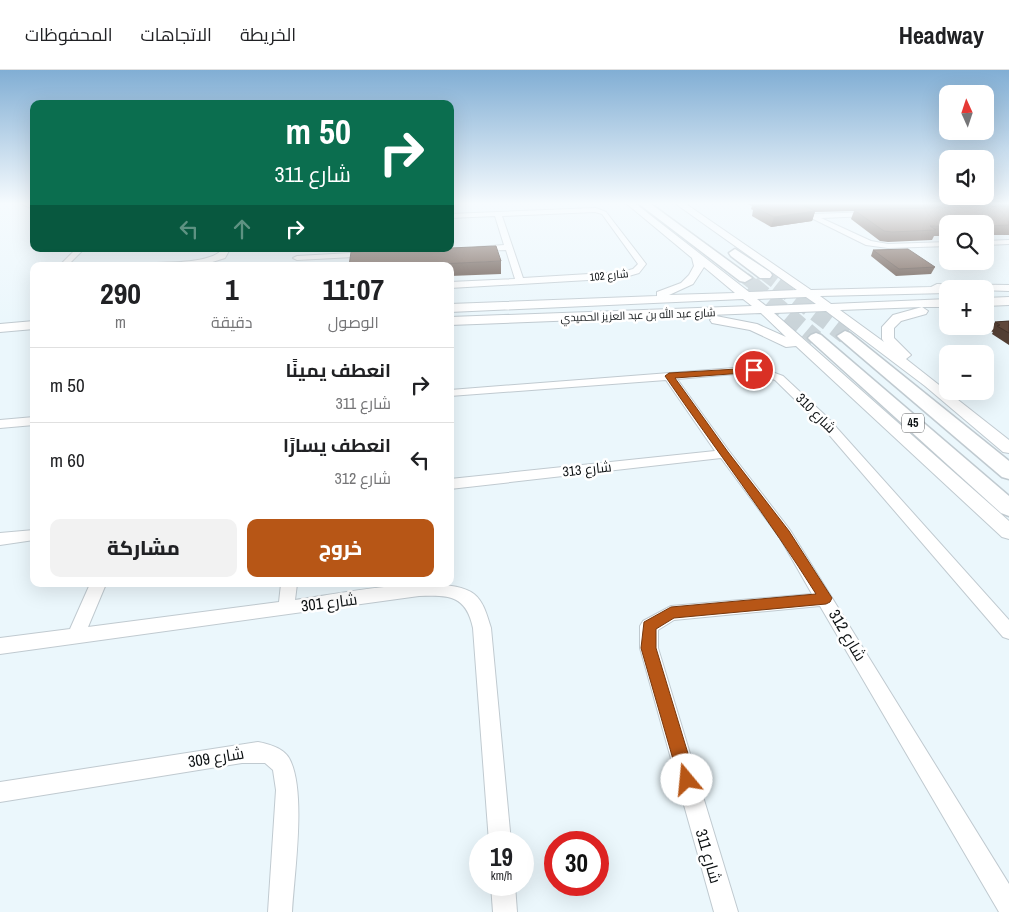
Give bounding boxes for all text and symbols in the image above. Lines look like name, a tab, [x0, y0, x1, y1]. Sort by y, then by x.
text: Headway	[899, 19, 984, 51]
text: المحفوظات	[25, 22, 113, 47]
text: الاتجاهات	[141, 22, 212, 47]
text: الخريطة	[240, 22, 296, 47]
north arrow	[939, 85, 994, 140]
map controls	[939, 85, 994, 400]
text: 50 m	[286, 108, 351, 155]
icon: right	[369, 120, 434, 185]
button: sound	[939, 150, 994, 205]
text: شارع 311	[275, 159, 351, 189]
icon: left	[175, 215, 203, 243]
icon: ahead	[228, 215, 256, 243]
icon: right	[281, 215, 309, 243]
button: search	[939, 215, 994, 270]
street label: شارع 102	[589, 266, 629, 285]
text: 1	[225, 269, 239, 309]
text: 11:07	[323, 269, 384, 309]
text: 290	[100, 273, 141, 313]
button: +	[939, 280, 994, 335]
street label: شارع عبد الله بن عبد العزيز الحميدي	[560, 304, 716, 327]
text: m	[115, 311, 126, 333]
text: دقيقة	[211, 311, 253, 333]
text: الوصول	[328, 311, 379, 333]
button: −	[939, 345, 994, 400]
pin	[733, 349, 775, 391]
icon: arrive	[740, 356, 768, 384]
text: انعطف يمينًا	[285, 357, 391, 383]
icon: right	[406, 371, 434, 399]
text: 50 m	[50, 372, 85, 398]
street label: شارع 310	[792, 389, 840, 437]
text: شارع 311	[335, 392, 391, 414]
road number: 45	[902, 413, 924, 432]
text: انعطف يسارًا	[283, 432, 391, 458]
icon: left	[406, 446, 434, 474]
text: 60 m	[50, 447, 85, 473]
street label: شارع 313	[561, 457, 613, 481]
text: شارع 312	[334, 467, 391, 489]
button: مشاركة	[50, 519, 237, 577]
button: خروج	[247, 519, 434, 577]
street label: شارع 301	[300, 588, 359, 617]
street label: شارع 312	[823, 605, 872, 665]
street label: شارع 309	[186, 742, 246, 773]
position arrow	[660, 753, 712, 805]
street label: شارع 311	[690, 826, 727, 886]
speed limit sign: 30	[544, 831, 609, 896]
text: 19	[490, 840, 513, 874]
text: km/h	[491, 868, 512, 884]

